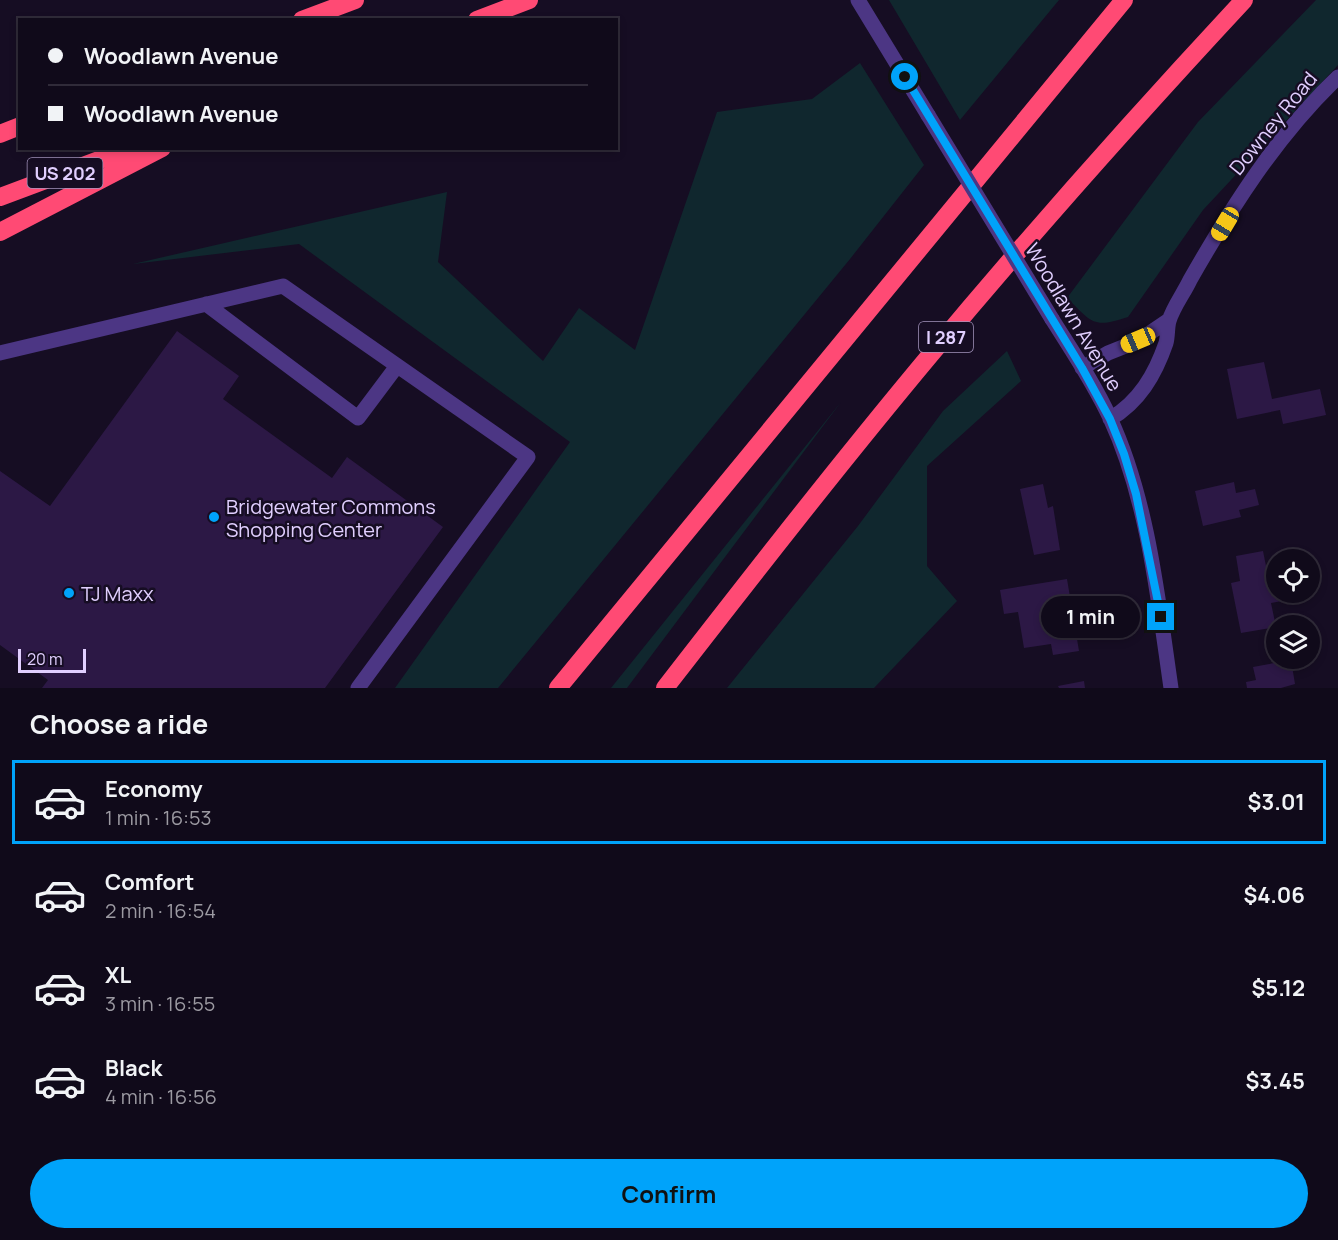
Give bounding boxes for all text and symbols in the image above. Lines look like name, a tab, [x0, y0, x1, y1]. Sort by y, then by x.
text: Woodlawn Avenue	[84, 41, 278, 71]
route start	[891, 63, 918, 90]
street label: Downey Road	[1223, 66, 1323, 180]
text: Woodlawn Avenue	[84, 99, 278, 129]
road number: US 202	[28, 158, 103, 188]
car	[1208, 204, 1242, 244]
street label: Woodlawn Avenue	[1019, 238, 1129, 396]
road number: I 287	[919, 322, 973, 352]
car	[1118, 325, 1158, 355]
place label: Bridgewater Commons Shopping Center	[226, 493, 436, 543]
marker: Bridgewater Commons Shopping Center	[207, 510, 221, 524]
map controls	[1266, 549, 1320, 669]
button: locate	[1266, 549, 1320, 603]
place label: TJ Maxx	[81, 580, 154, 607]
marker: TJ Maxx	[62, 586, 76, 600]
callout: 1 min	[1041, 596, 1140, 638]
text: 1 min	[1066, 603, 1115, 630]
route end	[1147, 603, 1174, 630]
button: layers	[1266, 615, 1320, 669]
scale bar	[18, 646, 86, 674]
text: 20 m	[27, 648, 63, 670]
text: Choose a ride	[30, 705, 208, 742]
text: Economy	[105, 774, 203, 804]
icon: car	[33, 775, 87, 829]
text: $3.01	[1248, 787, 1305, 817]
text: 1 min · 16:53	[105, 804, 212, 831]
text: Comfort	[105, 867, 194, 897]
icon: car	[33, 868, 87, 922]
text: $4.06	[1243, 880, 1305, 910]
text: 2 min · 16:54	[105, 897, 216, 924]
text: XL	[105, 960, 131, 990]
icon: car	[33, 961, 87, 1015]
text: $5.12	[1252, 973, 1305, 1003]
text: 3 min · 16:55	[105, 990, 215, 1017]
text: Black	[105, 1053, 162, 1083]
icon: car	[33, 1054, 87, 1108]
text: $3.45	[1245, 1066, 1305, 1096]
text: 4 min · 16:56	[105, 1083, 217, 1110]
button: Confirm	[30, 1159, 1308, 1228]

